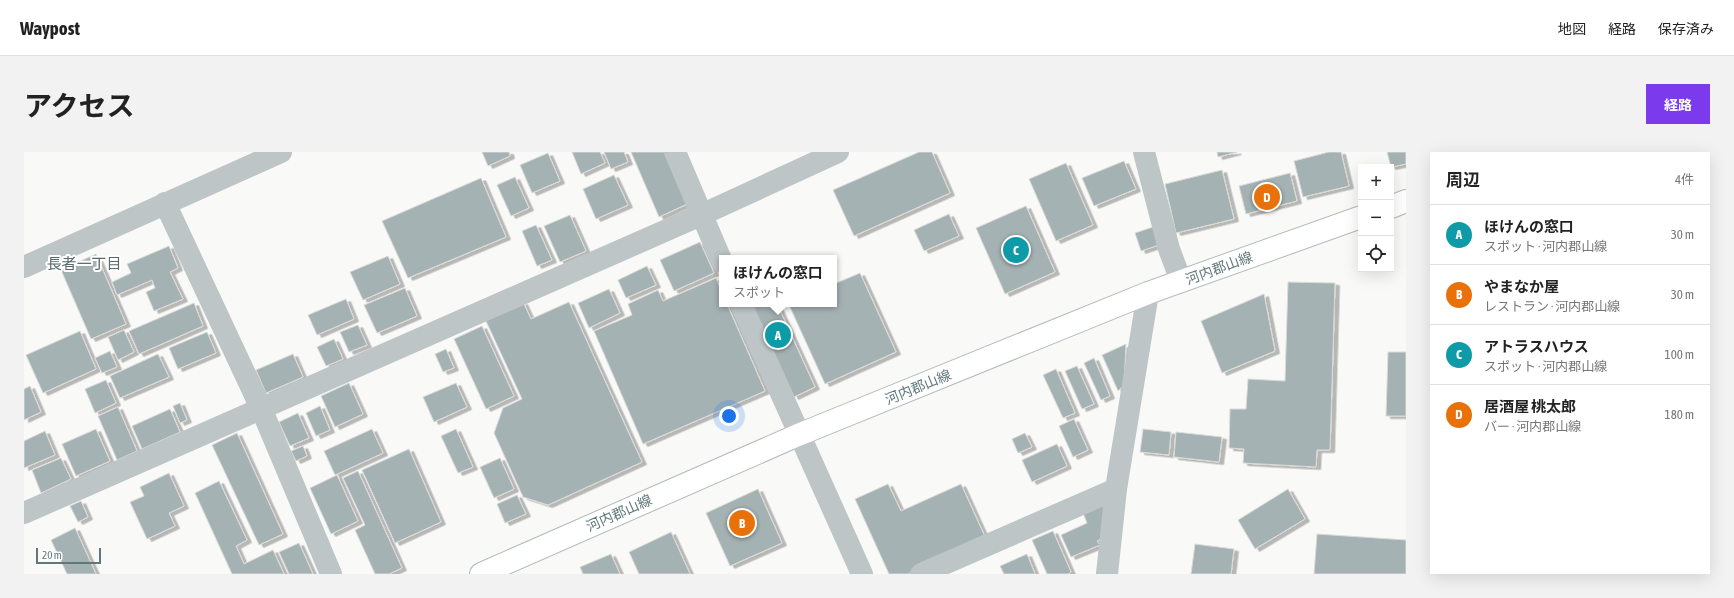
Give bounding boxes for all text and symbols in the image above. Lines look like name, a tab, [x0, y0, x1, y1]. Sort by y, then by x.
text: Waypost	[20, 17, 80, 39]
text: 地図	[1558, 21, 1586, 37]
text: 経路	[1608, 21, 1636, 37]
text: 保存済み	[1658, 21, 1714, 37]
button: 経路	[1646, 84, 1710, 124]
text: アクセス	[24, 90, 135, 122]
map controls	[1358, 164, 1394, 272]
button: +	[1358, 164, 1394, 200]
text: 周辺	[1446, 170, 1480, 190]
text: 4件	[1675, 172, 1694, 187]
pin: D	[1254, 182, 1280, 212]
button: −	[1358, 200, 1394, 236]
text: ほけんの窓口	[1484, 218, 1574, 235]
text: A	[1456, 227, 1462, 242]
text: 30 m	[1671, 227, 1694, 242]
pin: C	[1003, 235, 1029, 265]
button: locate	[1358, 236, 1394, 272]
text: スポット · 河内郡山線	[1484, 239, 1607, 254]
street label: 河内郡山線	[1183, 249, 1255, 287]
district label: 長者一丁目	[46, 255, 122, 272]
popup	[719, 255, 837, 307]
text: ほけんの窓口	[733, 264, 823, 281]
text: やまなか屋	[1484, 278, 1559, 295]
text: スポット	[733, 285, 785, 300]
text: B	[1456, 287, 1462, 302]
text: 30 m	[1671, 287, 1694, 302]
text: レストラン · 河内郡山線	[1484, 299, 1620, 314]
pin: A	[765, 320, 791, 350]
text: アトラスハウス	[1484, 338, 1589, 355]
text: C	[1456, 347, 1462, 362]
text: 100 m	[1665, 347, 1694, 362]
text: スポット · 河内郡山線	[1484, 359, 1607, 374]
street label: 河内郡山線	[883, 366, 953, 408]
text: 居酒屋 桃太郎	[1484, 398, 1576, 415]
your location	[719, 406, 739, 426]
text: D	[1455, 407, 1463, 422]
text: 180 m	[1665, 407, 1694, 422]
text: バー · 河内郡山線	[1484, 419, 1581, 434]
street label: 河内郡山線	[584, 491, 654, 535]
pin: B	[729, 508, 755, 538]
scale bar	[36, 546, 101, 565]
text: 20 m	[42, 549, 62, 561]

